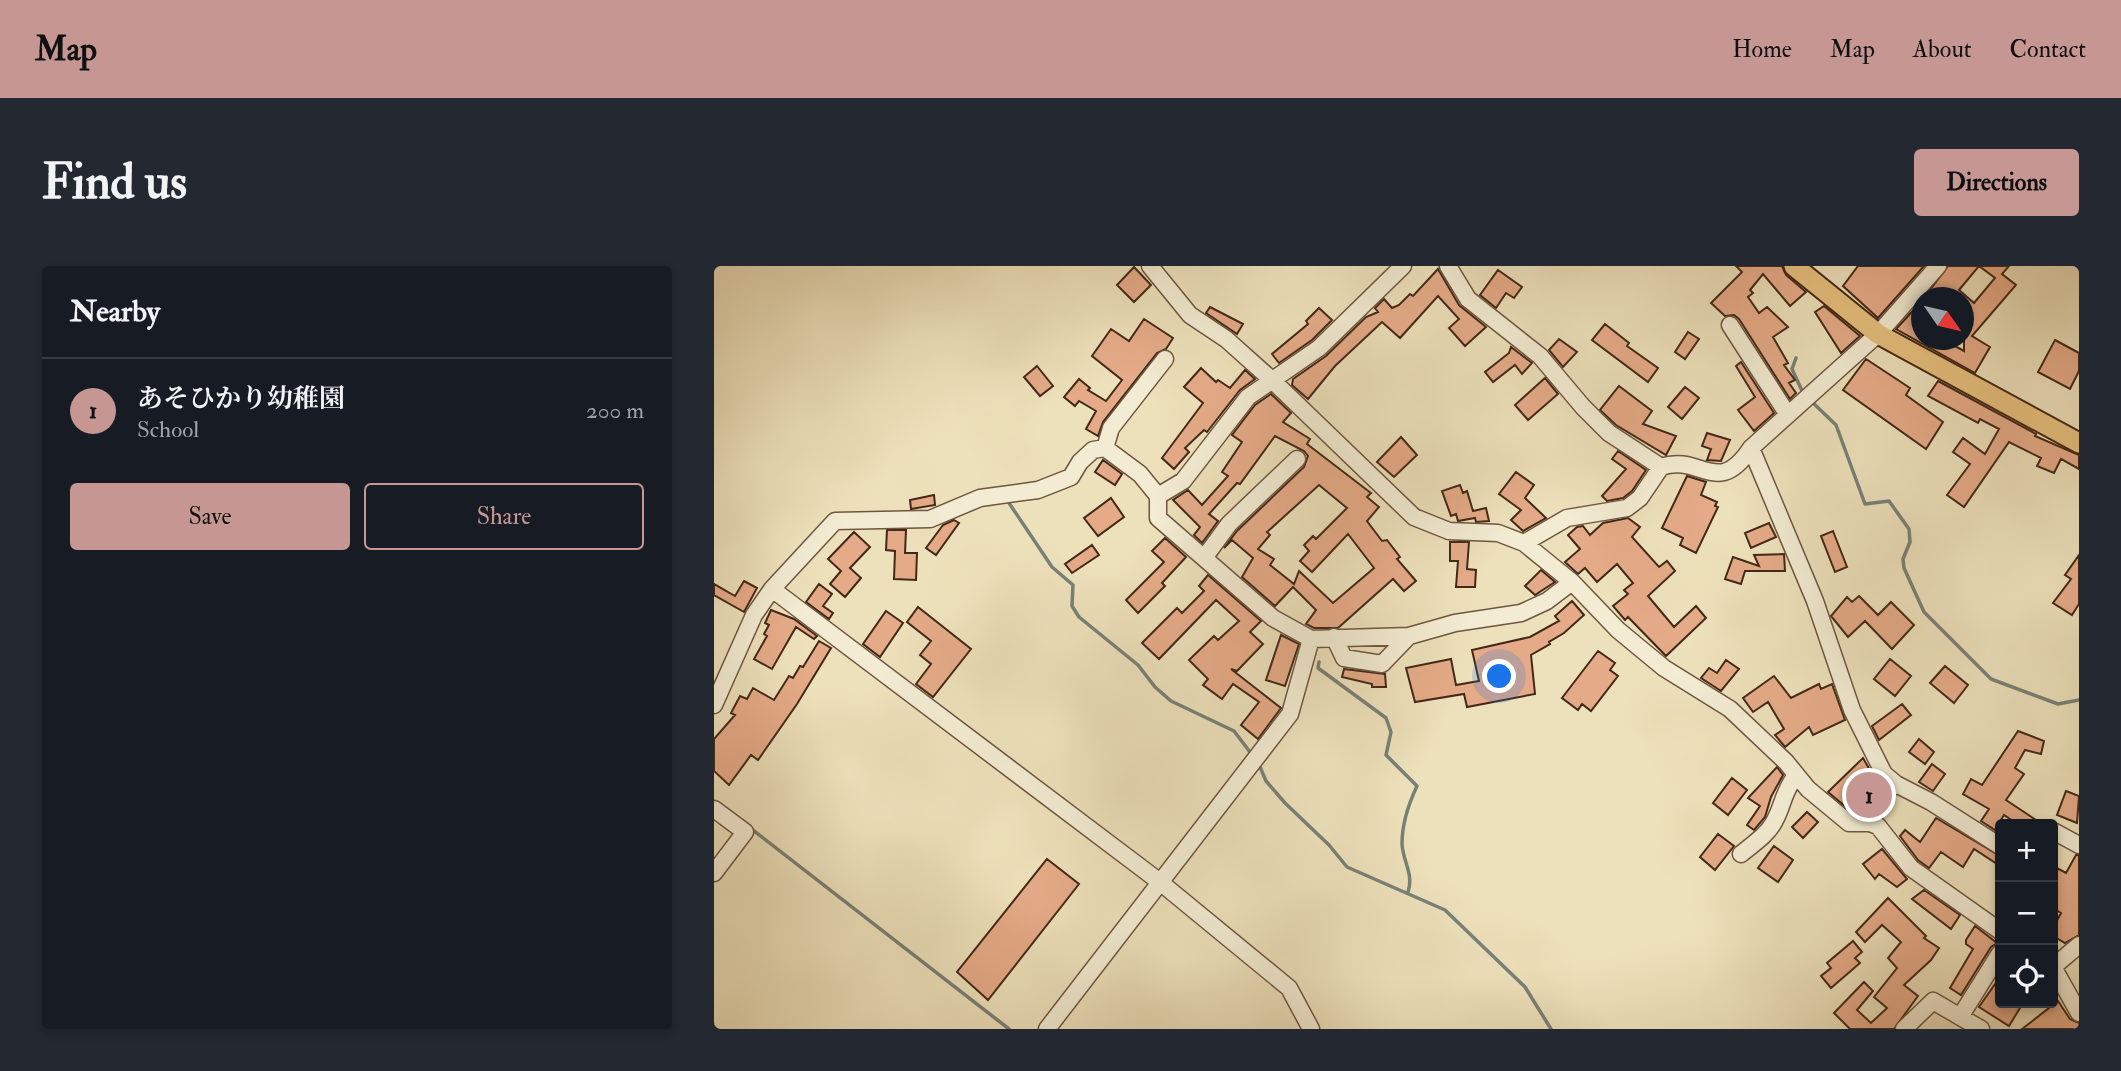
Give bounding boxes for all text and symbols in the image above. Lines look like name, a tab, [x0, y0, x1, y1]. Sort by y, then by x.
text: Map	[35, 29, 97, 70]
text: Home	[1732, 34, 1792, 65]
text: Map	[1830, 34, 1875, 65]
text: About	[1913, 34, 1972, 65]
text: Contact	[2010, 34, 2086, 65]
button: Directions	[1914, 149, 2079, 216]
text: Find us	[42, 152, 187, 213]
north arrow	[1911, 287, 1974, 350]
text: Nearby	[70, 293, 160, 330]
text: あそひかり幼稚園	[137, 383, 345, 415]
text: 1	[89, 396, 97, 425]
text: 200 m	[586, 396, 644, 425]
text: School	[137, 415, 199, 444]
button: Save	[70, 483, 350, 550]
button: Share	[364, 483, 644, 550]
your location	[1482, 659, 1516, 693]
pin: 1	[1846, 769, 1892, 821]
map controls	[1995, 819, 2058, 1008]
button: +	[1995, 819, 2058, 882]
button: −	[1995, 882, 2058, 945]
button: locate	[1995, 945, 2058, 1008]

